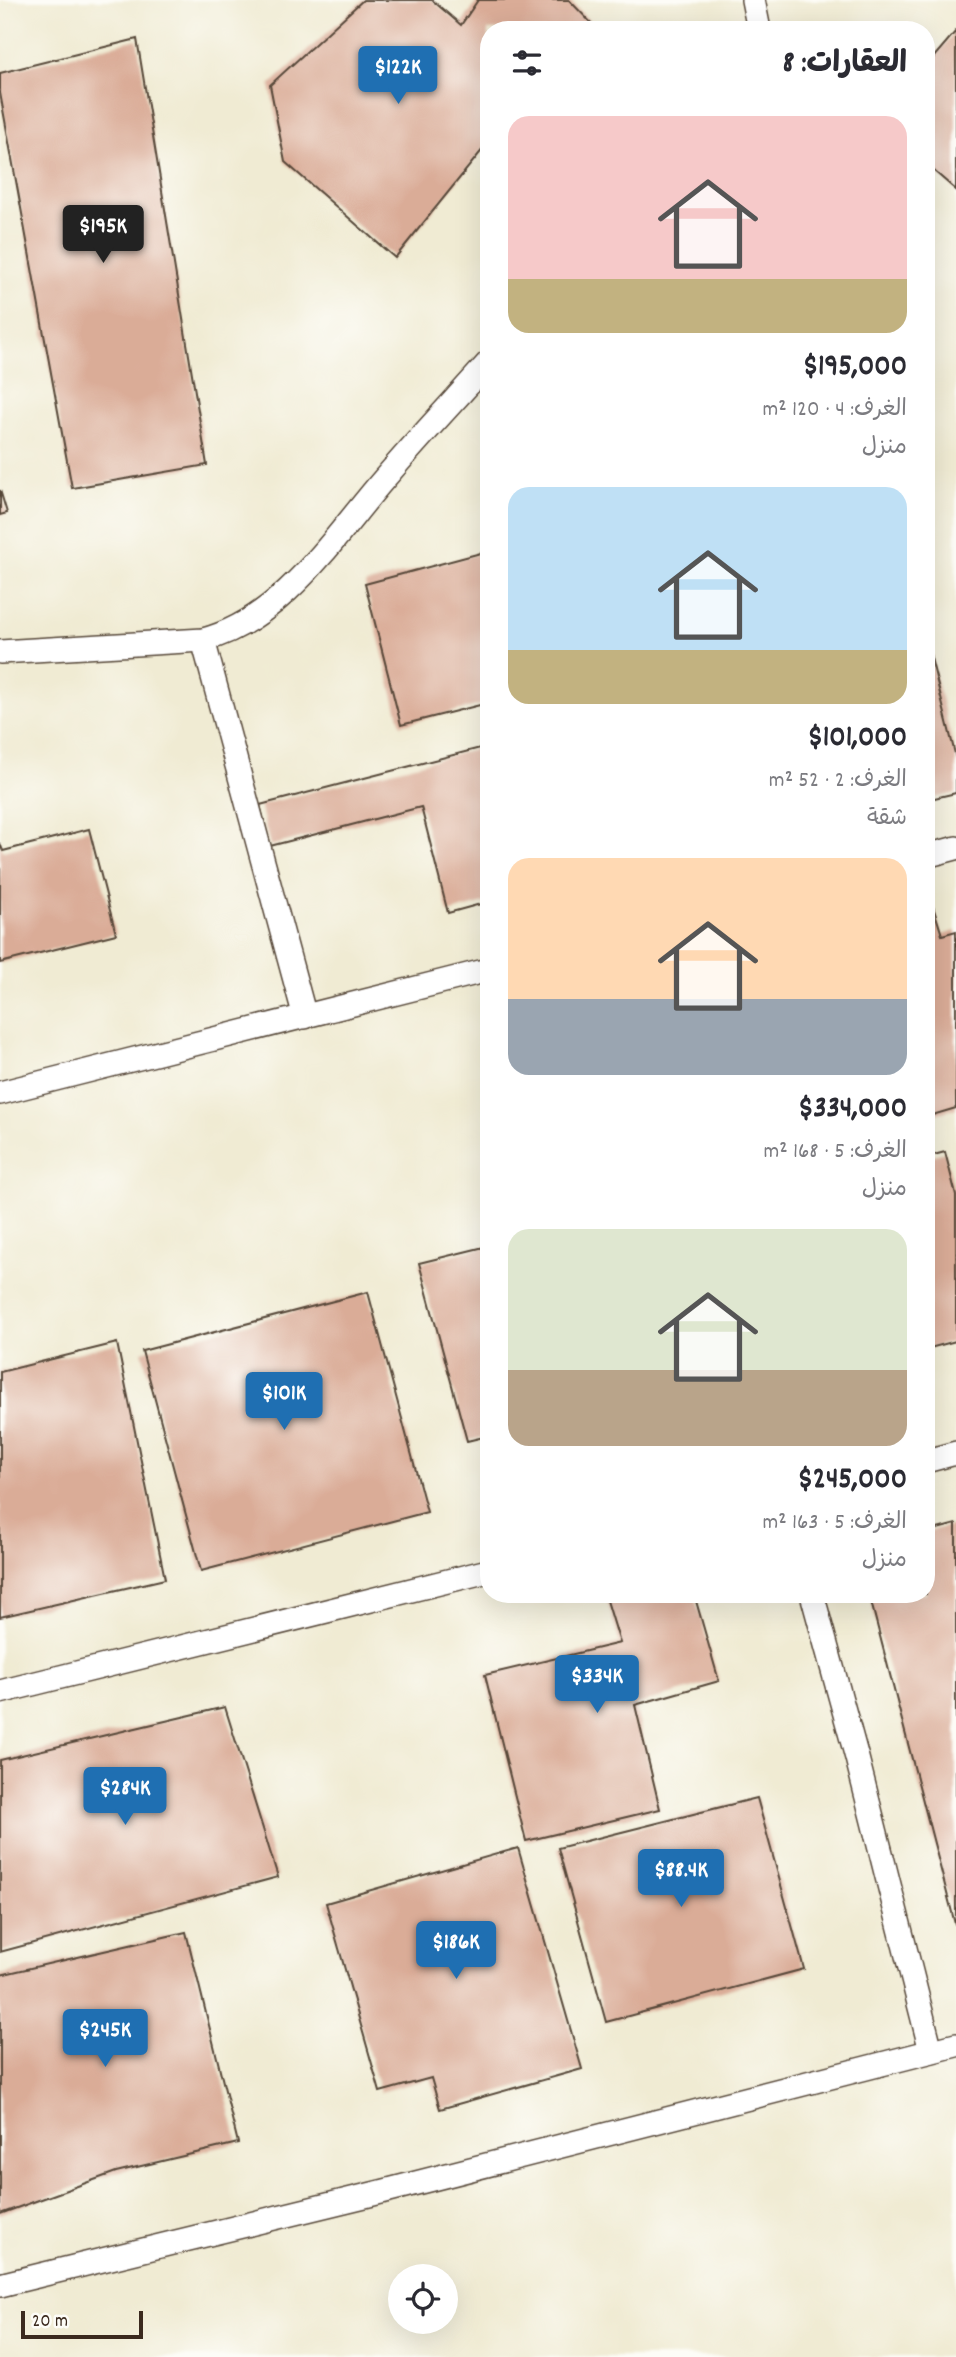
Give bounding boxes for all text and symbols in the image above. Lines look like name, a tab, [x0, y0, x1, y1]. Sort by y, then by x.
icon: filters	[508, 44, 546, 82]
text: العقارات: 8	[783, 44, 907, 87]
pin: $122K	[349, 46, 447, 106]
text: $122K	[374, 52, 422, 85]
icon: home	[645, 161, 771, 287]
pin: $195K	[54, 205, 152, 265]
text: $195K	[79, 211, 127, 244]
text: $195,000	[803, 347, 907, 390]
text: الغرف: 4 · 120 m²	[762, 394, 907, 427]
text: منزل	[862, 432, 907, 465]
icon: home	[645, 532, 771, 658]
text: $101,000	[808, 718, 907, 761]
text: الغرف: 2 · 52 m²	[769, 765, 907, 798]
text: شقة	[867, 803, 907, 836]
icon: home	[645, 903, 771, 1029]
text: $334,000	[798, 1089, 907, 1132]
text: الغرف: 5 · 168 m²	[763, 1136, 907, 1169]
text: منزل	[862, 1174, 907, 1207]
icon: home	[645, 1274, 771, 1400]
pin: $101K	[235, 1372, 333, 1432]
text: $101K	[262, 1378, 306, 1411]
text: $245,000	[798, 1460, 907, 1503]
text: الغرف: 5 · 163 m²	[762, 1507, 907, 1540]
text: منزل	[862, 1545, 907, 1578]
pin: $334K	[548, 1656, 646, 1715]
text: $334K	[571, 1661, 623, 1694]
pin: $284K	[76, 1768, 174, 1827]
text: $284K	[99, 1773, 151, 1806]
pin: $88.4K	[624, 1850, 738, 1909]
text: $88.4K	[654, 1855, 708, 1888]
pin: $186K	[407, 1922, 505, 1981]
text: $186K	[432, 1927, 480, 1960]
pin: $245K	[56, 2010, 154, 2069]
text: $245K	[79, 2015, 131, 2048]
map controls	[388, 2264, 458, 2334]
button: locate	[388, 2264, 458, 2334]
scale bar	[21, 2308, 144, 2340]
text: 20 m	[32, 2309, 68, 2336]

